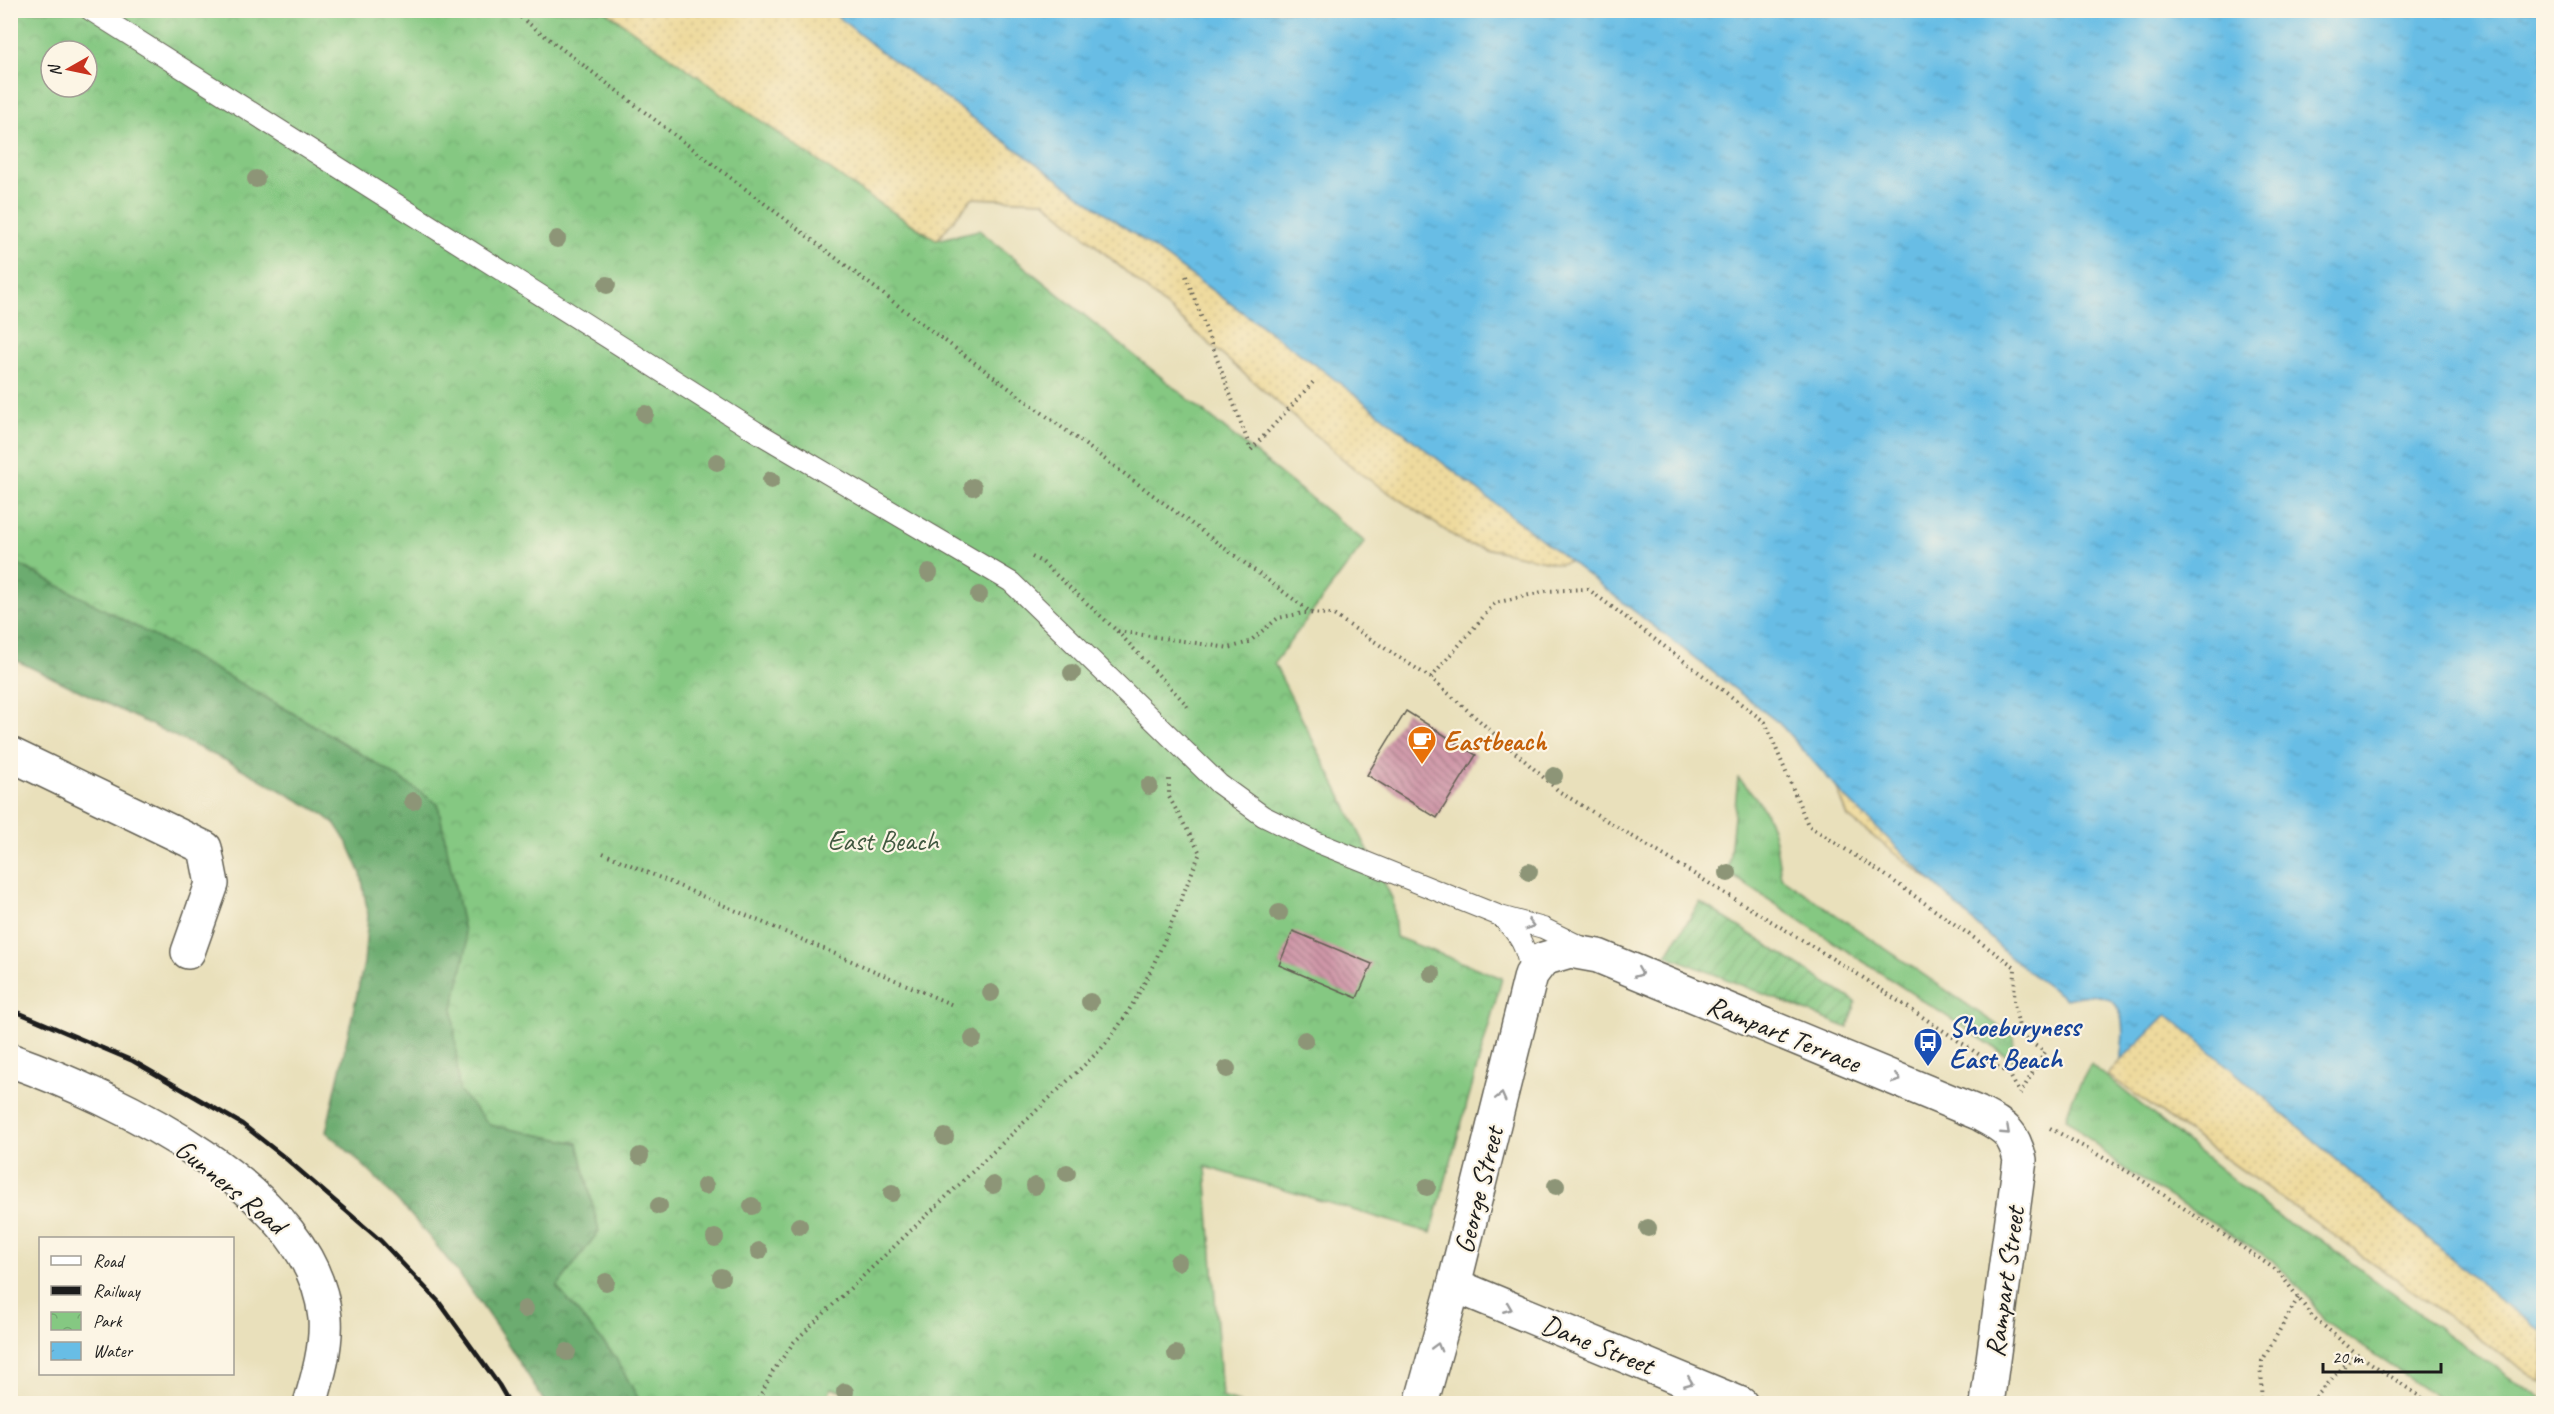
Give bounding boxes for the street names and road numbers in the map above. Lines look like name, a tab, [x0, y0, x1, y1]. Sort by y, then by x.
street label: Rampart Terrace	[1702, 987, 1867, 1081]
street label: George Street	[1446, 1121, 1512, 1257]
street label: Gunners Road	[168, 1131, 296, 1244]
street label: Rampart Street	[1977, 1202, 2033, 1359]
street label: Dane Street	[1537, 1306, 1661, 1384]

